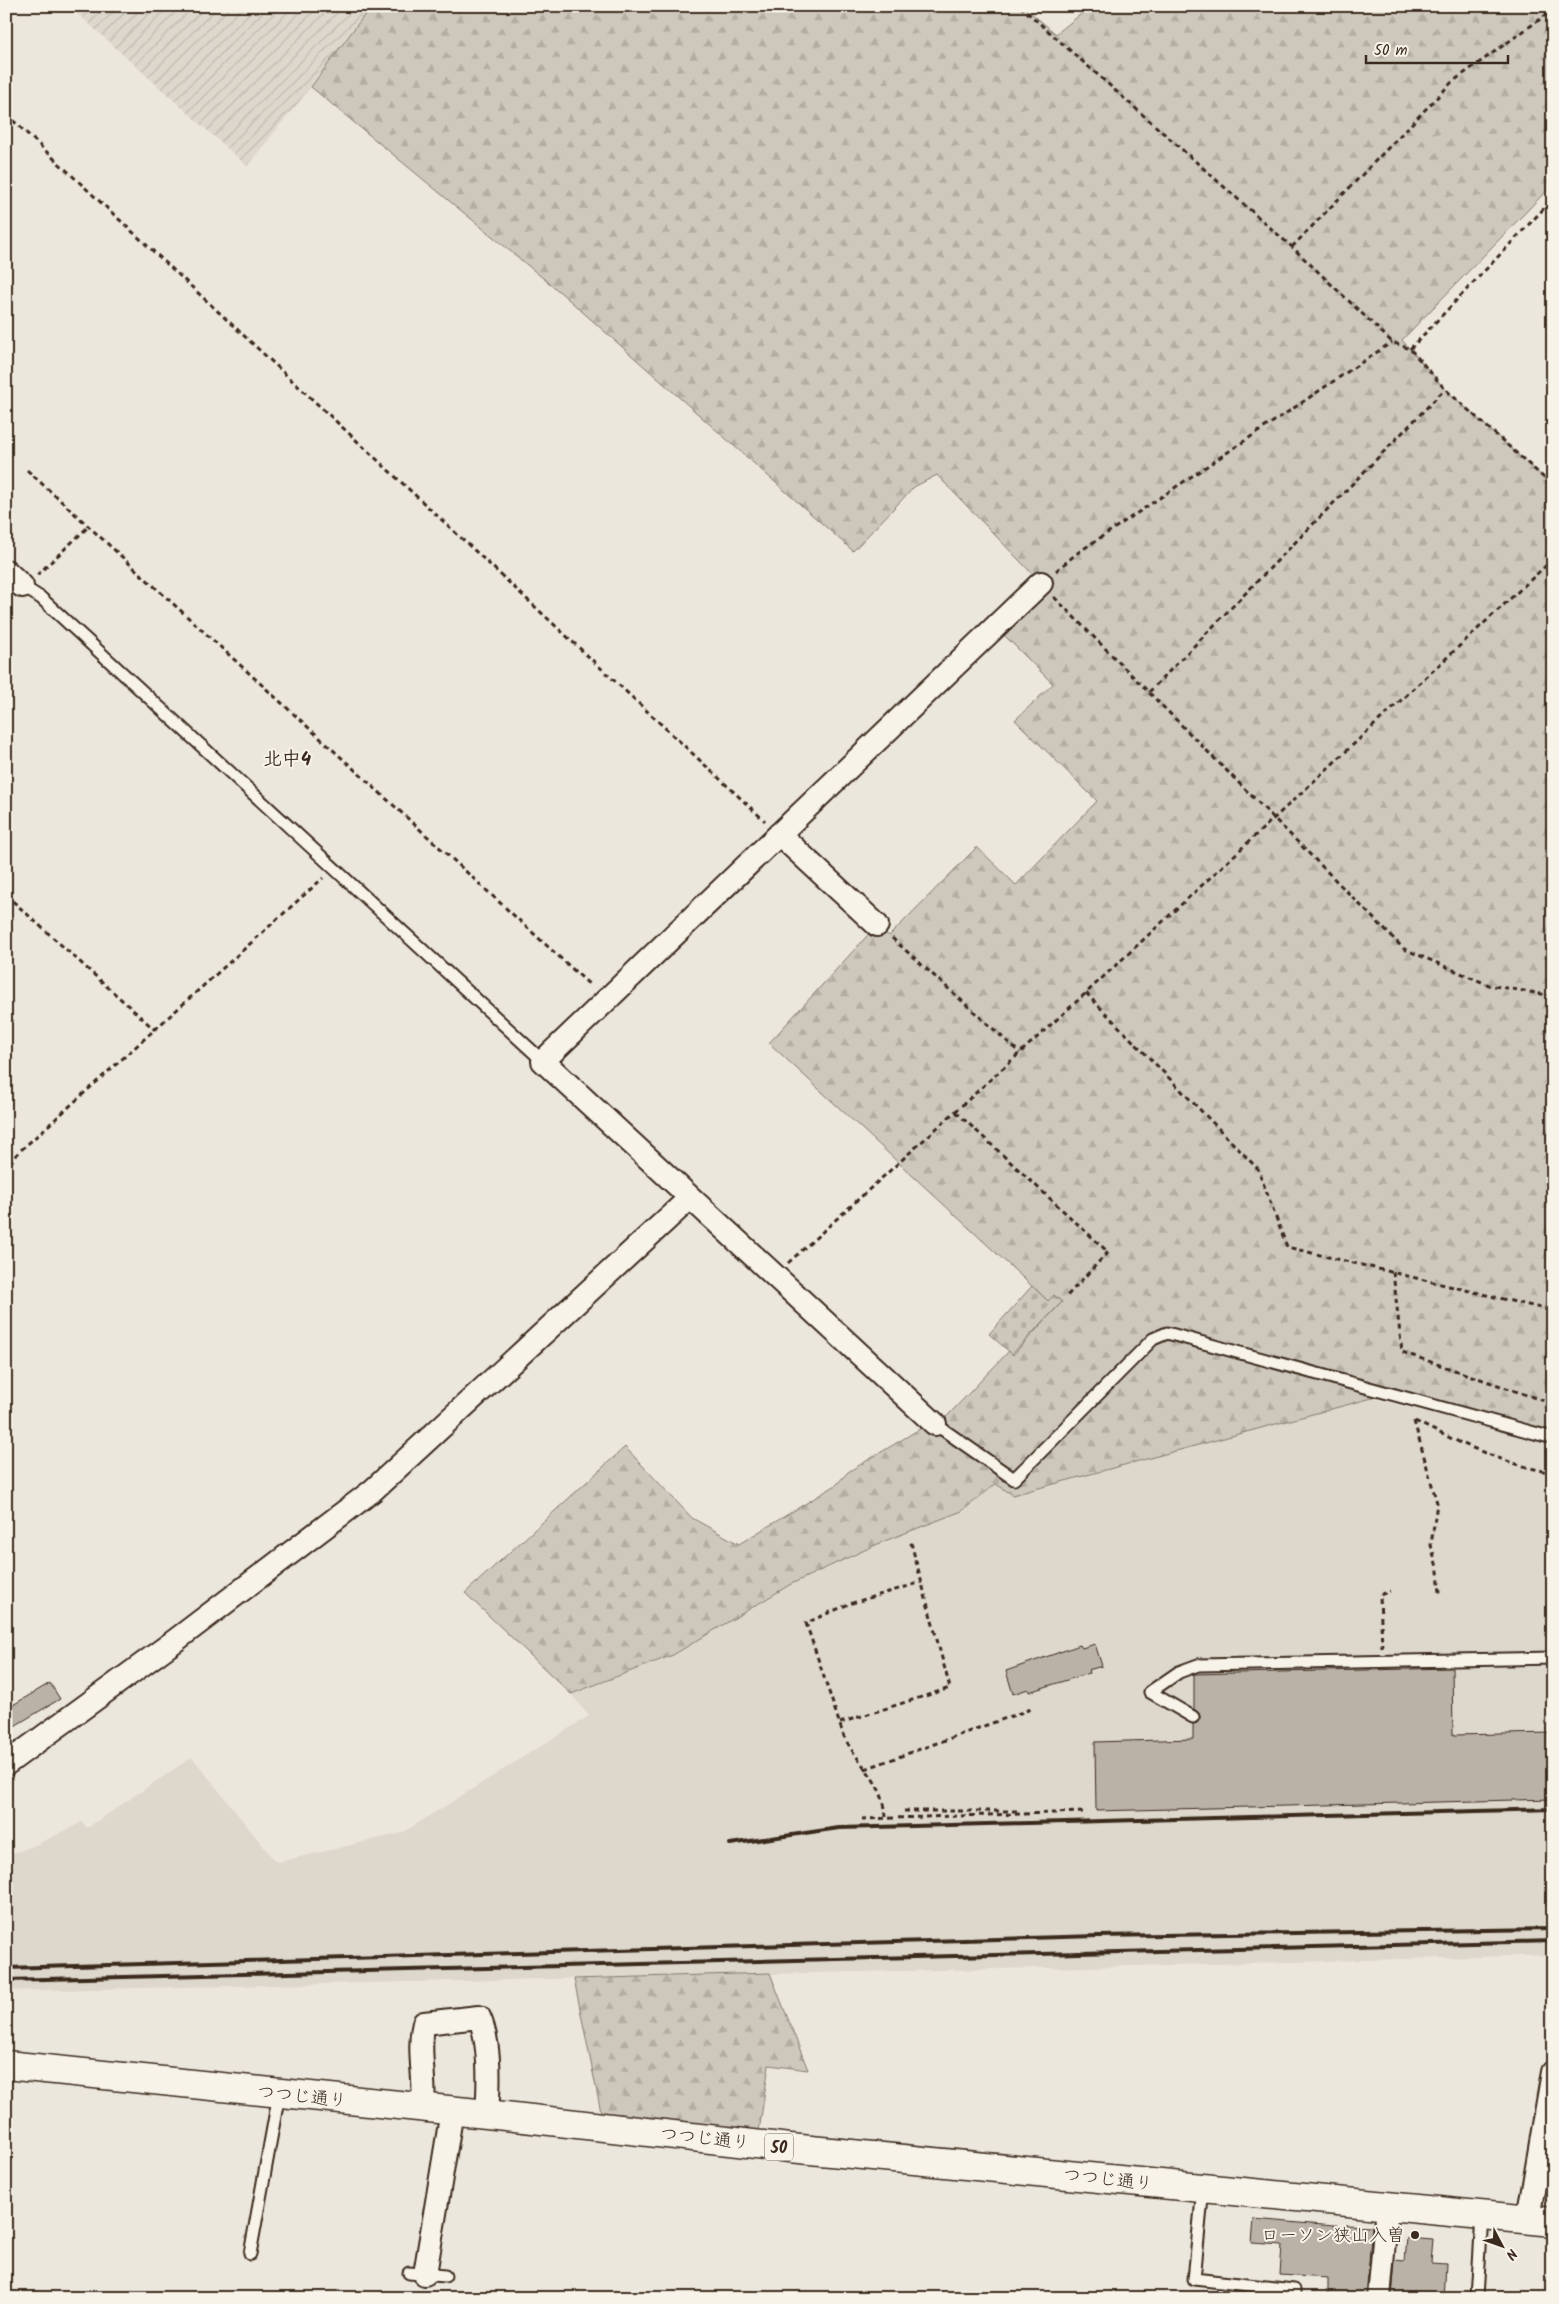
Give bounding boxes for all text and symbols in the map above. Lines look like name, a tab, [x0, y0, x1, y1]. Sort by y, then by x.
scale bar	[1366, 32, 1509, 64]
text: 50 m	[1374, 39, 1408, 63]
district label: 北中4	[263, 745, 312, 775]
street label: つつじ通り	[256, 2078, 348, 2117]
street label: つつじ通り	[659, 2120, 751, 2159]
road number: 50	[765, 2134, 793, 2160]
street label: つつじ通り	[1062, 2161, 1154, 2200]
place label: ローソン狭山入曽	[1261, 2222, 1405, 2251]
north arrow	[1476, 2222, 1526, 2272]
marker: ローソン狭山入曽	[1409, 2229, 1421, 2241]
text: N	[1500, 2243, 1522, 2265]

